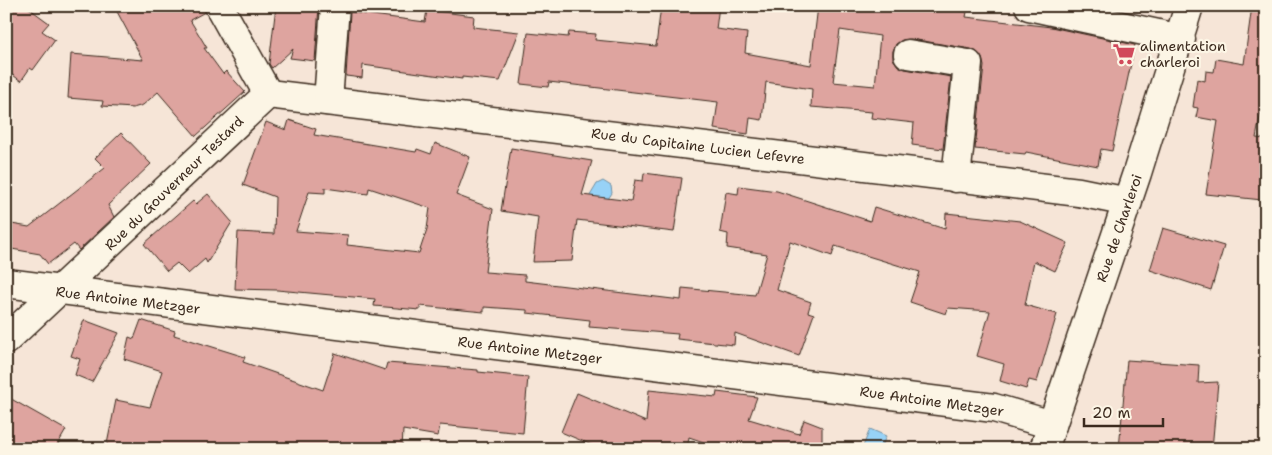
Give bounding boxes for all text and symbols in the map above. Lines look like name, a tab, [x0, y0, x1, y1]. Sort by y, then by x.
place label: alimentation charleroi	[1140, 37, 1226, 71]
supermarket icon: alimentation charleroi	[1111, 41, 1137, 67]
street label: Rue du Gouverneur Testard	[101, 112, 247, 254]
street label: Rue du Capitaine Lucien Lefevre	[590, 124, 806, 168]
street label: Rue de Charleroi	[1092, 172, 1146, 284]
street label: Rue Antoine Metzger	[55, 282, 202, 318]
street label: Rue Antoine Metzger	[457, 332, 604, 368]
street label: Rue Antoine Metzger	[859, 382, 1006, 420]
scale bar	[1084, 395, 1163, 427]
text: 20 m	[1092, 403, 1131, 423]

